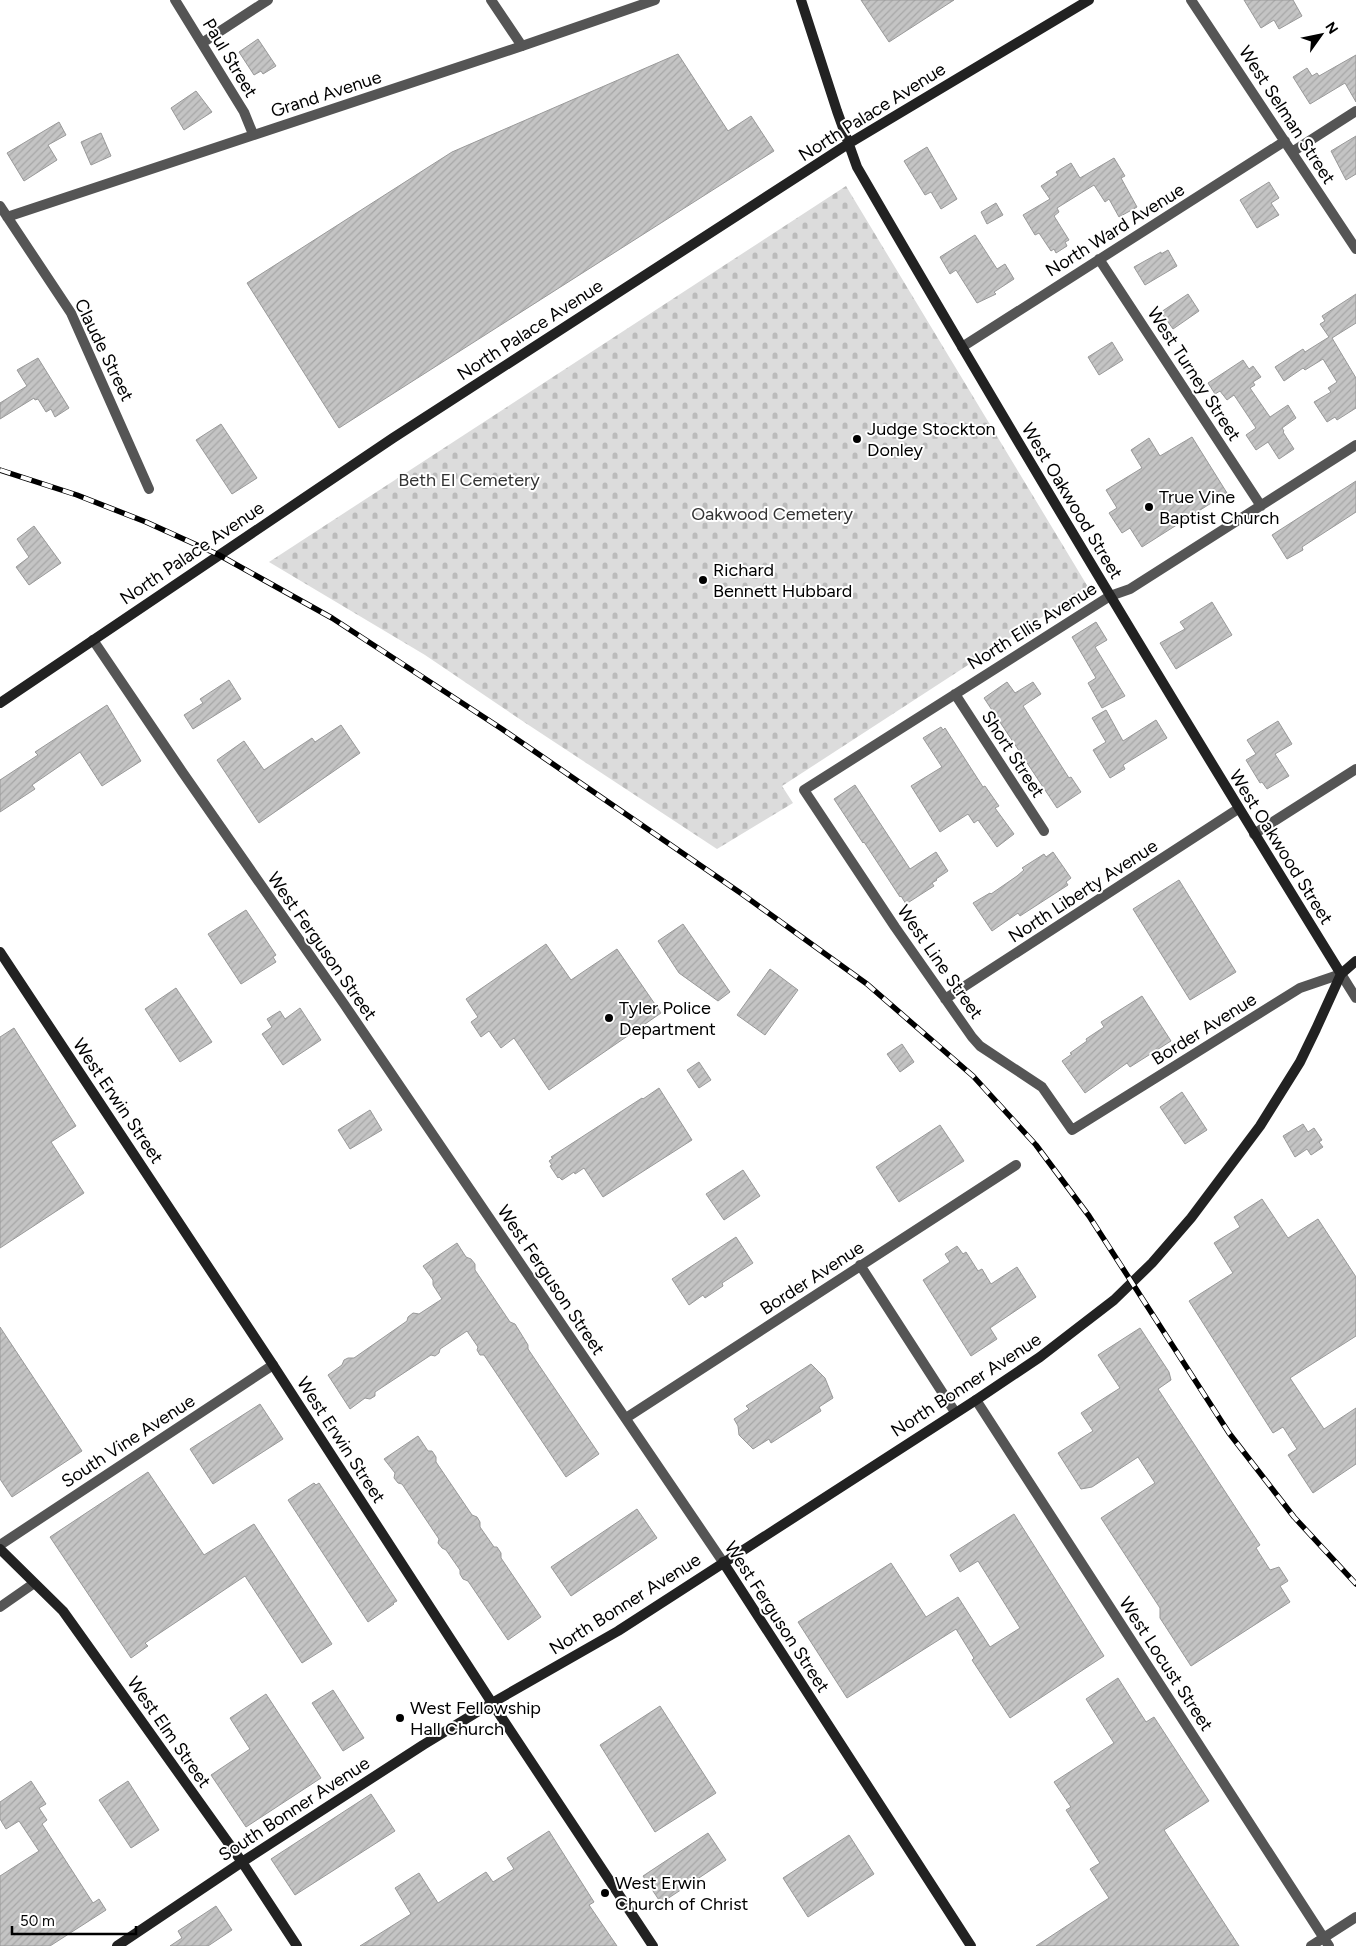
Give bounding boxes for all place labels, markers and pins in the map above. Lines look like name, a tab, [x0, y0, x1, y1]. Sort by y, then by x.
place label: Judge Stockton Donley	[867, 418, 996, 461]
marker: Judge Stockton Donley	[851, 433, 863, 445]
place label: True Vine Baptist Church	[1159, 486, 1279, 529]
marker: True Vine Baptist Church	[1143, 501, 1155, 513]
place label: Richard Bennett Hubbard	[713, 559, 852, 602]
marker: Richard Bennett Hubbard	[697, 574, 709, 586]
place label: Tyler Police Department	[619, 997, 716, 1040]
marker: Tyler Police Department	[603, 1012, 615, 1024]
place label: West Fellowship Hall Church	[410, 1697, 541, 1740]
marker: West Fellowship Hall Church	[394, 1712, 406, 1724]
place label: West Erwin Church of Christ	[615, 1872, 749, 1915]
marker: West Erwin Church of Christ	[599, 1887, 611, 1899]

